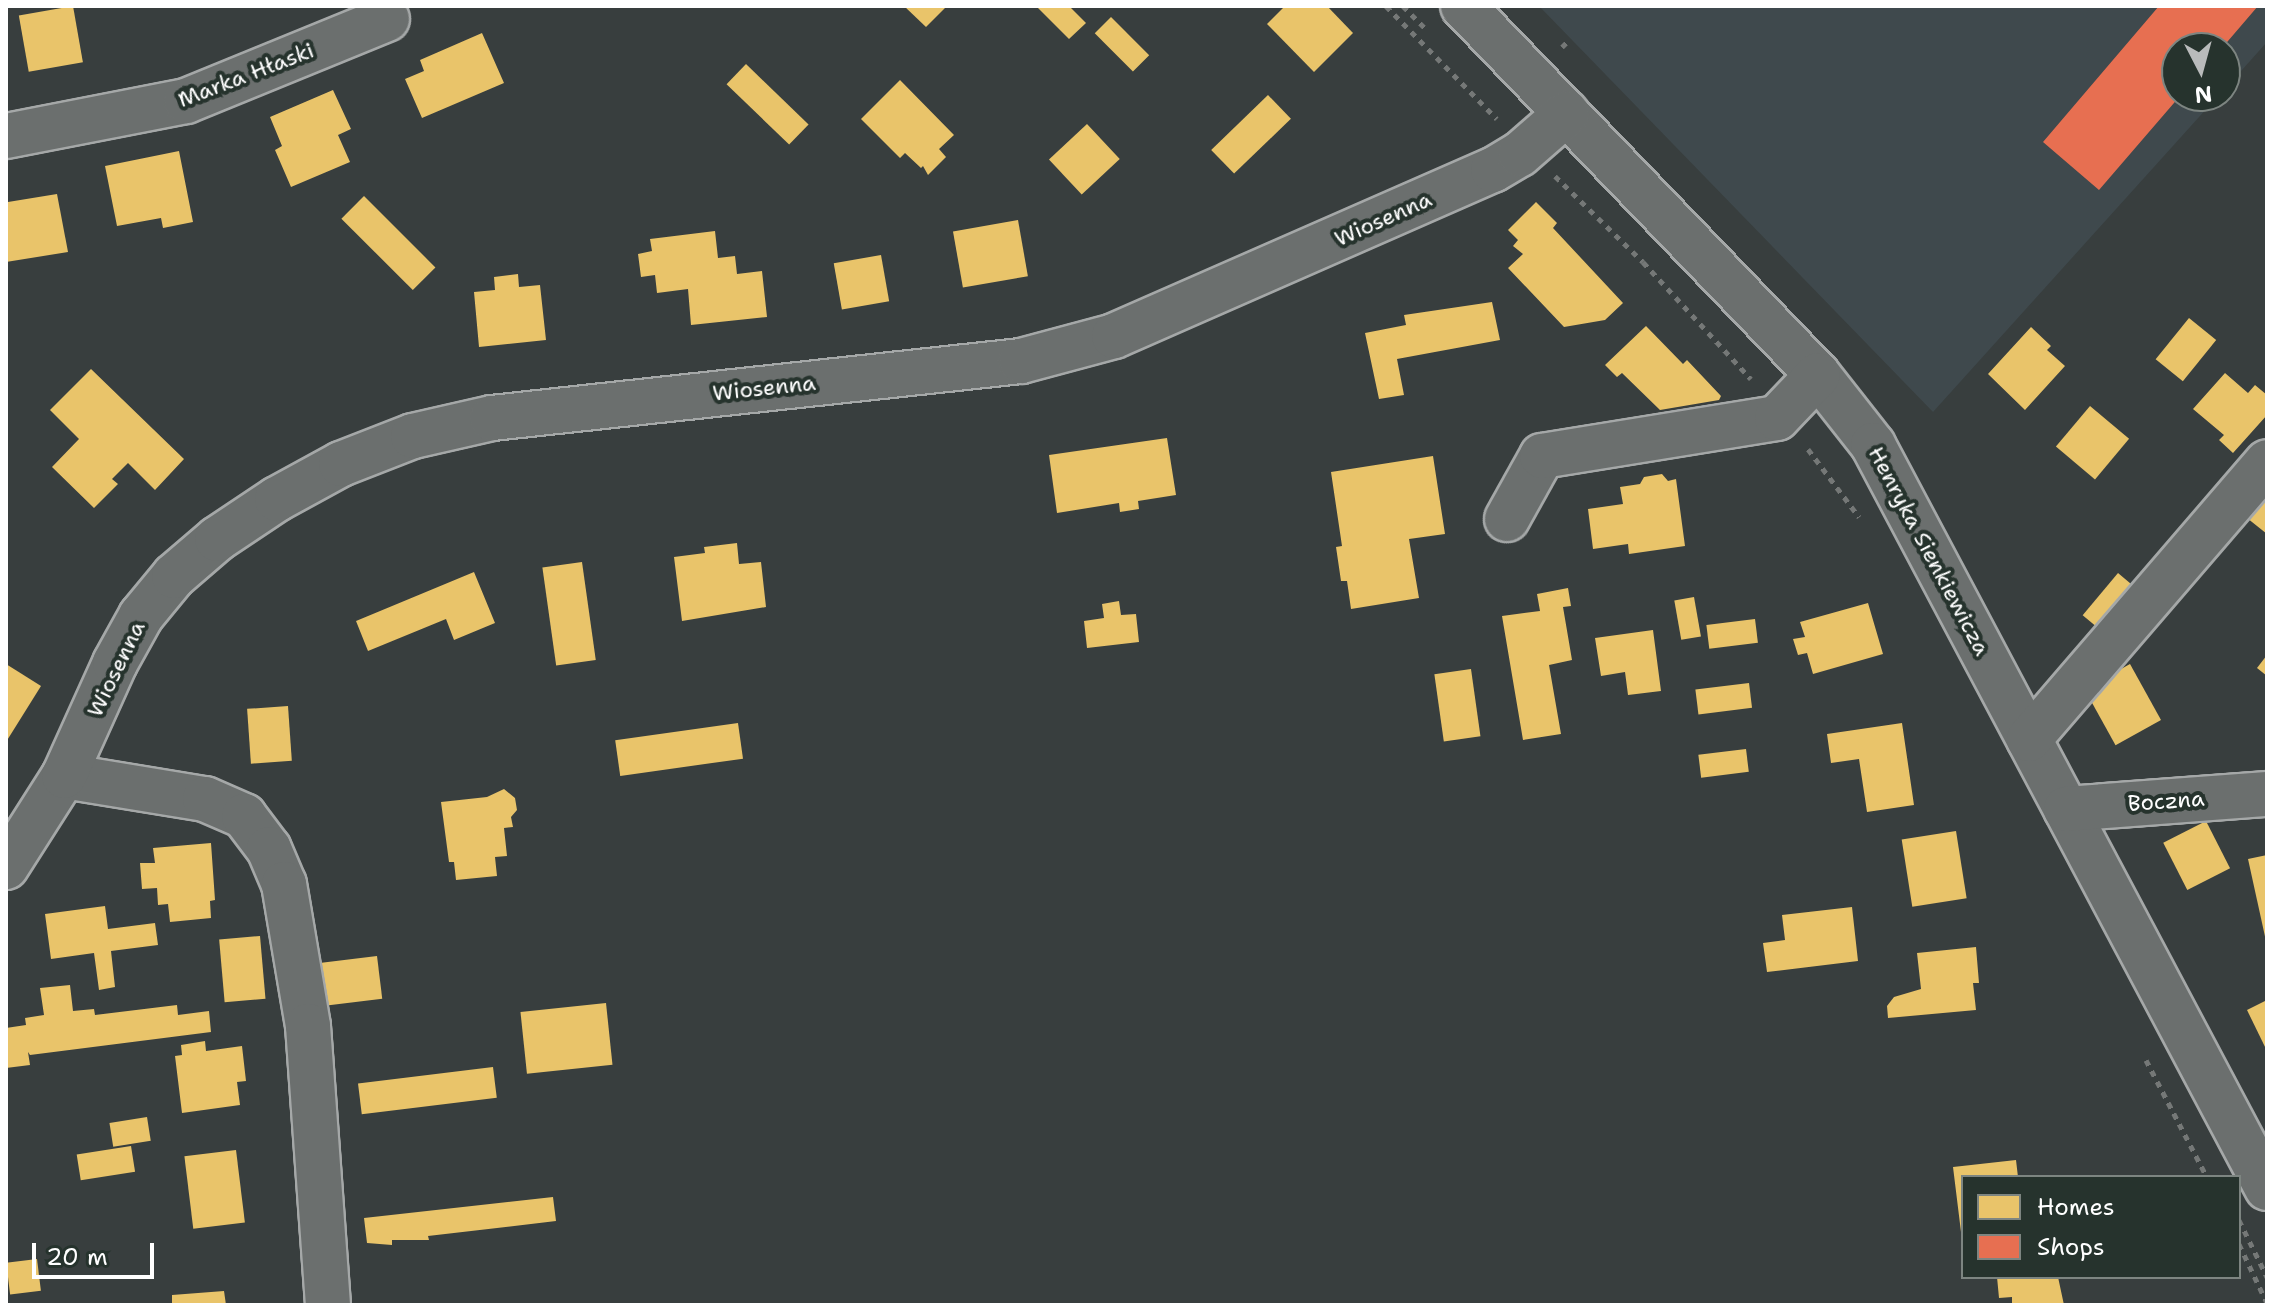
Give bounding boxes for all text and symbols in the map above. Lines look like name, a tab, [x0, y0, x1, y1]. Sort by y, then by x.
north arrow	[2161, 32, 2241, 112]
street label: Marka Hłaski	[174, 37, 318, 113]
text: N	[2193, 79, 2214, 110]
street label: Wiosenna	[1330, 186, 1436, 252]
street label: Wiosenna	[711, 369, 817, 407]
street label: Henryka Sienkiewicza	[1863, 442, 1995, 660]
street label: Wiosenna	[81, 617, 151, 721]
street label: Boczna	[2127, 785, 2205, 817]
legend	[1961, 1175, 2241, 1279]
text: Homes	[2037, 1191, 2115, 1223]
scale bar	[36, 1227, 158, 1277]
text: Shops	[2037, 1231, 2105, 1263]
text: 20 m	[46, 1241, 108, 1273]

